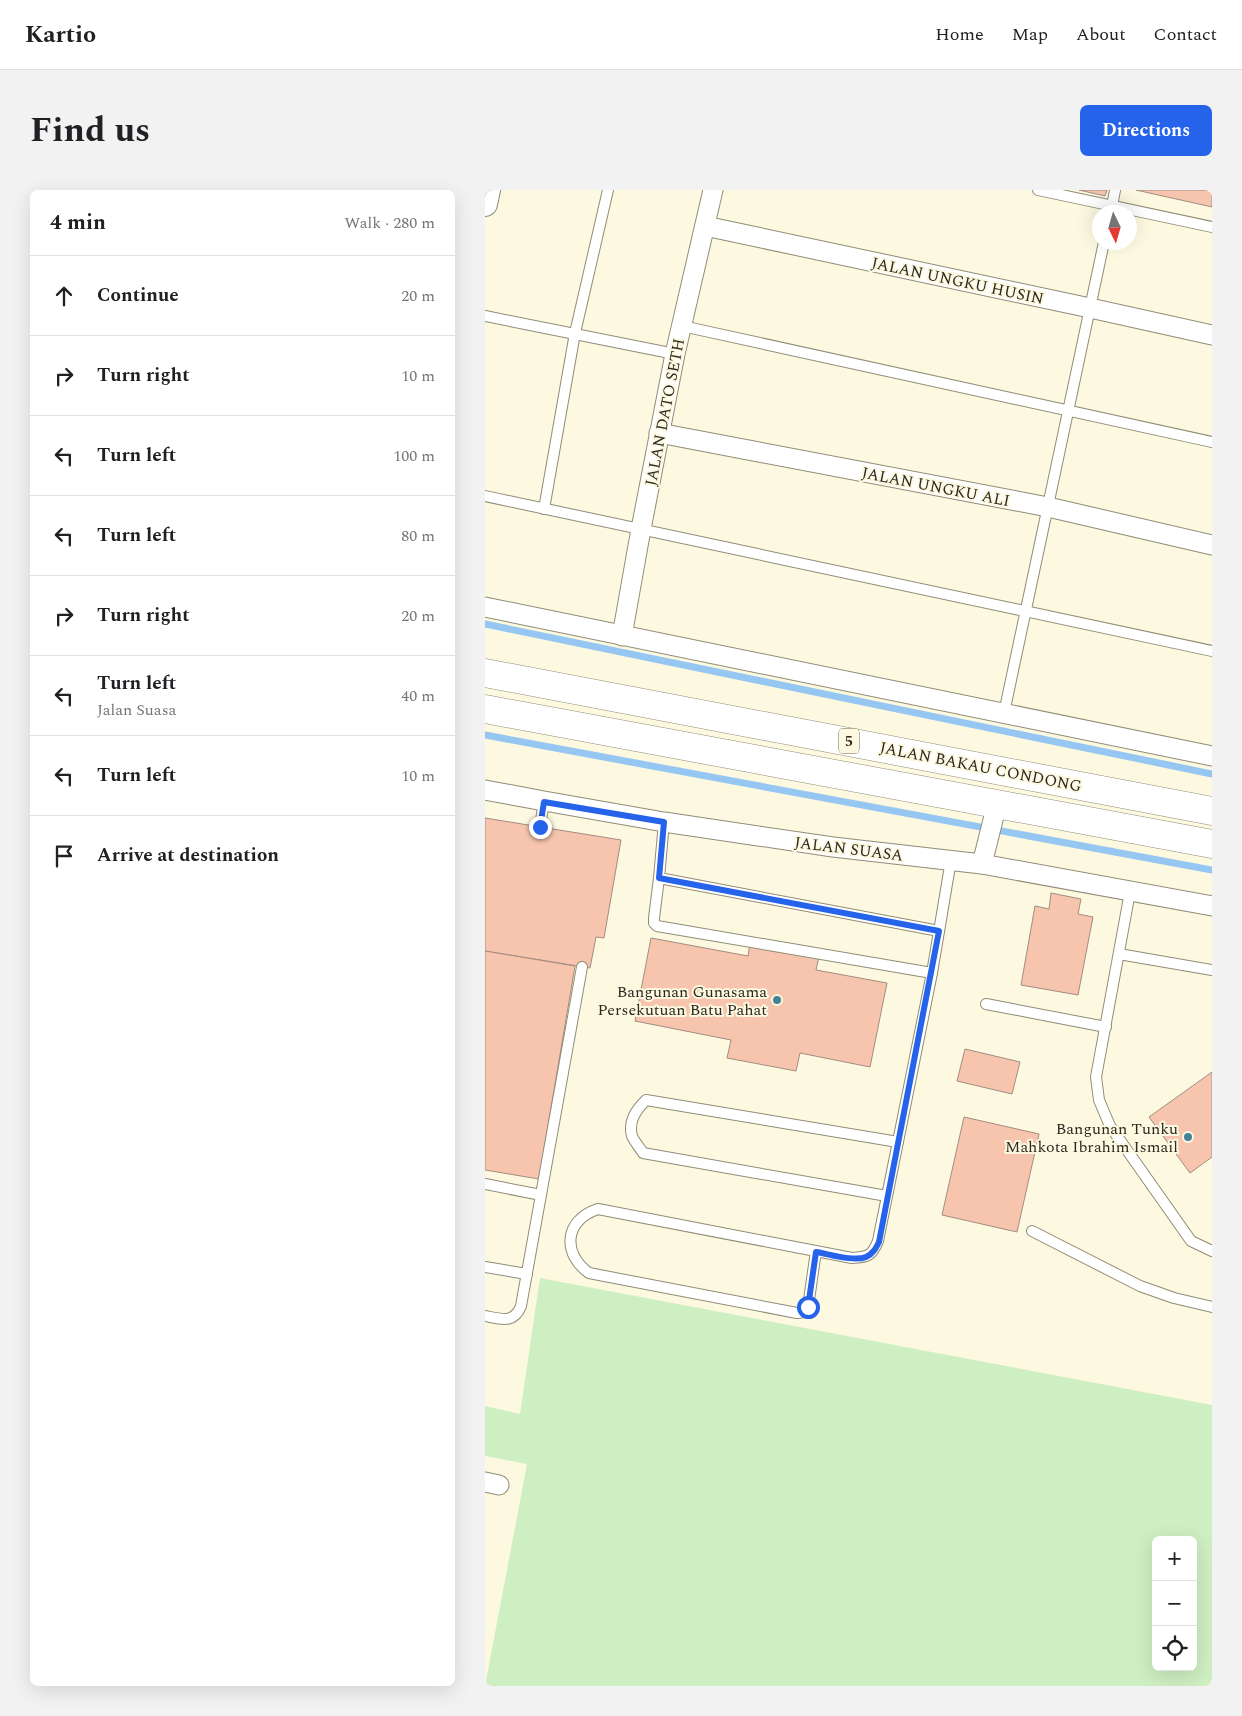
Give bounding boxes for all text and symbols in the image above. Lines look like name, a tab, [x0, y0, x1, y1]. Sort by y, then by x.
text: Kartio	[25, 17, 96, 53]
text: Home	[935, 21, 984, 48]
text: Map	[1012, 21, 1048, 48]
text: About	[1076, 21, 1126, 48]
text: Contact	[1154, 21, 1217, 48]
text: Find us	[30, 104, 150, 157]
button: Directions	[1080, 105, 1212, 156]
north arrow	[1092, 205, 1137, 250]
text: 4 min	[50, 207, 106, 239]
text: Walk · 280 m	[344, 211, 435, 235]
street label: JALAN UNGKU HUSIN	[869, 251, 1046, 311]
text: Continue	[97, 281, 179, 310]
icon: ahead	[50, 282, 78, 310]
text: 20 m	[401, 284, 435, 308]
street label: JALAN DATO SETH	[639, 336, 691, 488]
text: Turn right	[97, 361, 190, 390]
icon: right	[50, 362, 78, 390]
text: 10 m	[401, 364, 435, 388]
text: Turn left	[97, 441, 176, 470]
icon: left	[50, 442, 78, 470]
text: 100 m	[393, 444, 435, 468]
street label: JALAN UNGKU ALI	[860, 461, 1012, 513]
text: Turn left	[97, 521, 176, 550]
icon: left	[50, 522, 78, 550]
text: 80 m	[401, 524, 435, 548]
text: Turn right	[97, 601, 190, 630]
icon: right	[50, 602, 78, 630]
text: 20 m	[401, 604, 435, 628]
text: Turn left	[97, 669, 176, 698]
icon: left	[50, 682, 78, 710]
text: 40 m	[401, 684, 435, 708]
text: Jalan Suasa	[97, 698, 176, 722]
road number: 5	[839, 728, 859, 754]
street label: JALAN BAKAU CONDONG	[878, 736, 1084, 798]
text: Turn left	[97, 761, 176, 790]
icon: left	[50, 762, 78, 790]
text: 10 m	[401, 764, 435, 788]
route end	[529, 816, 552, 839]
street label: JALAN SUASA	[793, 830, 905, 868]
text: Arrive at destination	[97, 841, 279, 870]
icon: arrive	[50, 842, 78, 870]
place label: Bangunan Gunasama Persekutuan Batu Pahat	[597, 980, 767, 1022]
marker: Bangunan Gunasama Persekutuan Batu Pahat	[771, 994, 783, 1006]
place label: Bangunan Tunku Mahkota Ibrahim Ismail	[1005, 1117, 1178, 1159]
marker: Bangunan Tunku Mahkota Ibrahim Ismail	[1182, 1131, 1194, 1143]
route start	[797, 1296, 820, 1319]
map controls	[1152, 1536, 1197, 1671]
button: +	[1152, 1536, 1197, 1581]
button: −	[1152, 1581, 1197, 1626]
button: locate	[1152, 1626, 1197, 1671]

